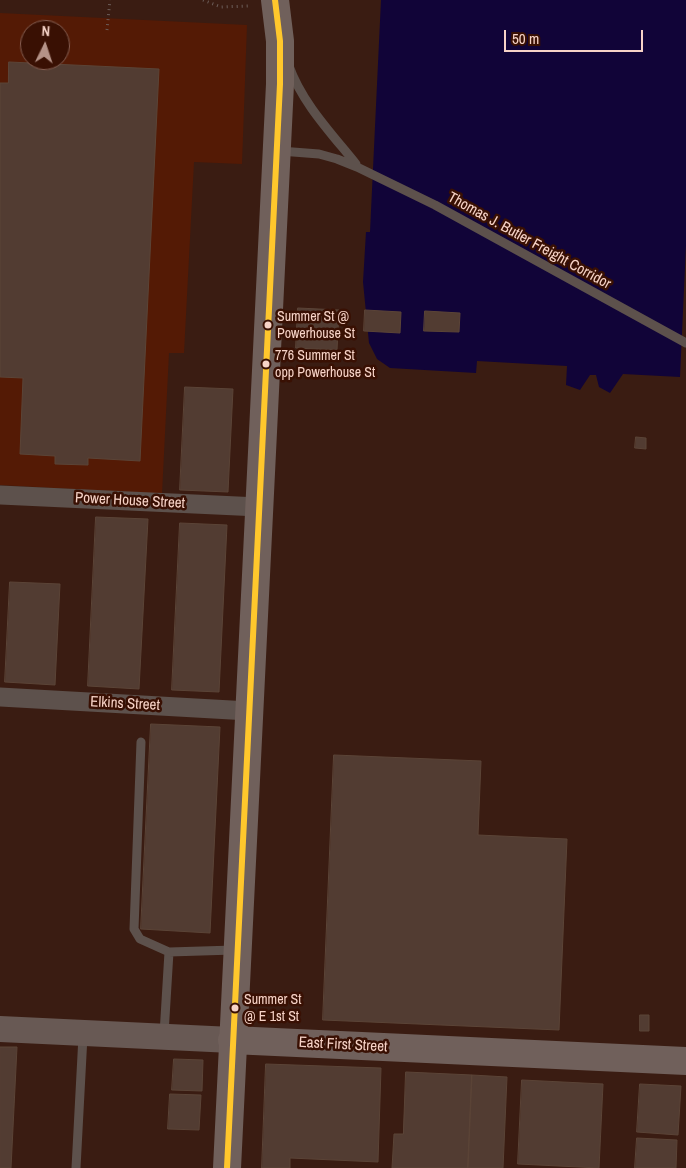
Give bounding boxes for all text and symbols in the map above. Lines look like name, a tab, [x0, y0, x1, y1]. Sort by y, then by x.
north arrow	[20, 20, 70, 70]
scale bar	[506, 20, 645, 52]
text: N	[41, 22, 51, 40]
text: 50 m	[512, 28, 539, 49]
street label: Thomas J. Butler Freight Corridor	[444, 189, 614, 293]
place label: Summer St @ Powerhouse St	[277, 309, 355, 342]
marker: Summer St @ Powerhouse St	[263, 320, 273, 330]
place label: 776 Summer St opp Powerhouse St	[275, 348, 375, 381]
marker: 776 Summer St opp Powerhouse St	[261, 359, 271, 369]
street label: Power House Street	[75, 489, 185, 513]
street label: Elkins Street	[90, 693, 160, 715]
place label: Summer St @ E 1st St	[244, 992, 301, 1024]
marker: Summer St @ E 1st St	[230, 1003, 240, 1013]
street label: East First Street	[298, 1034, 388, 1056]

